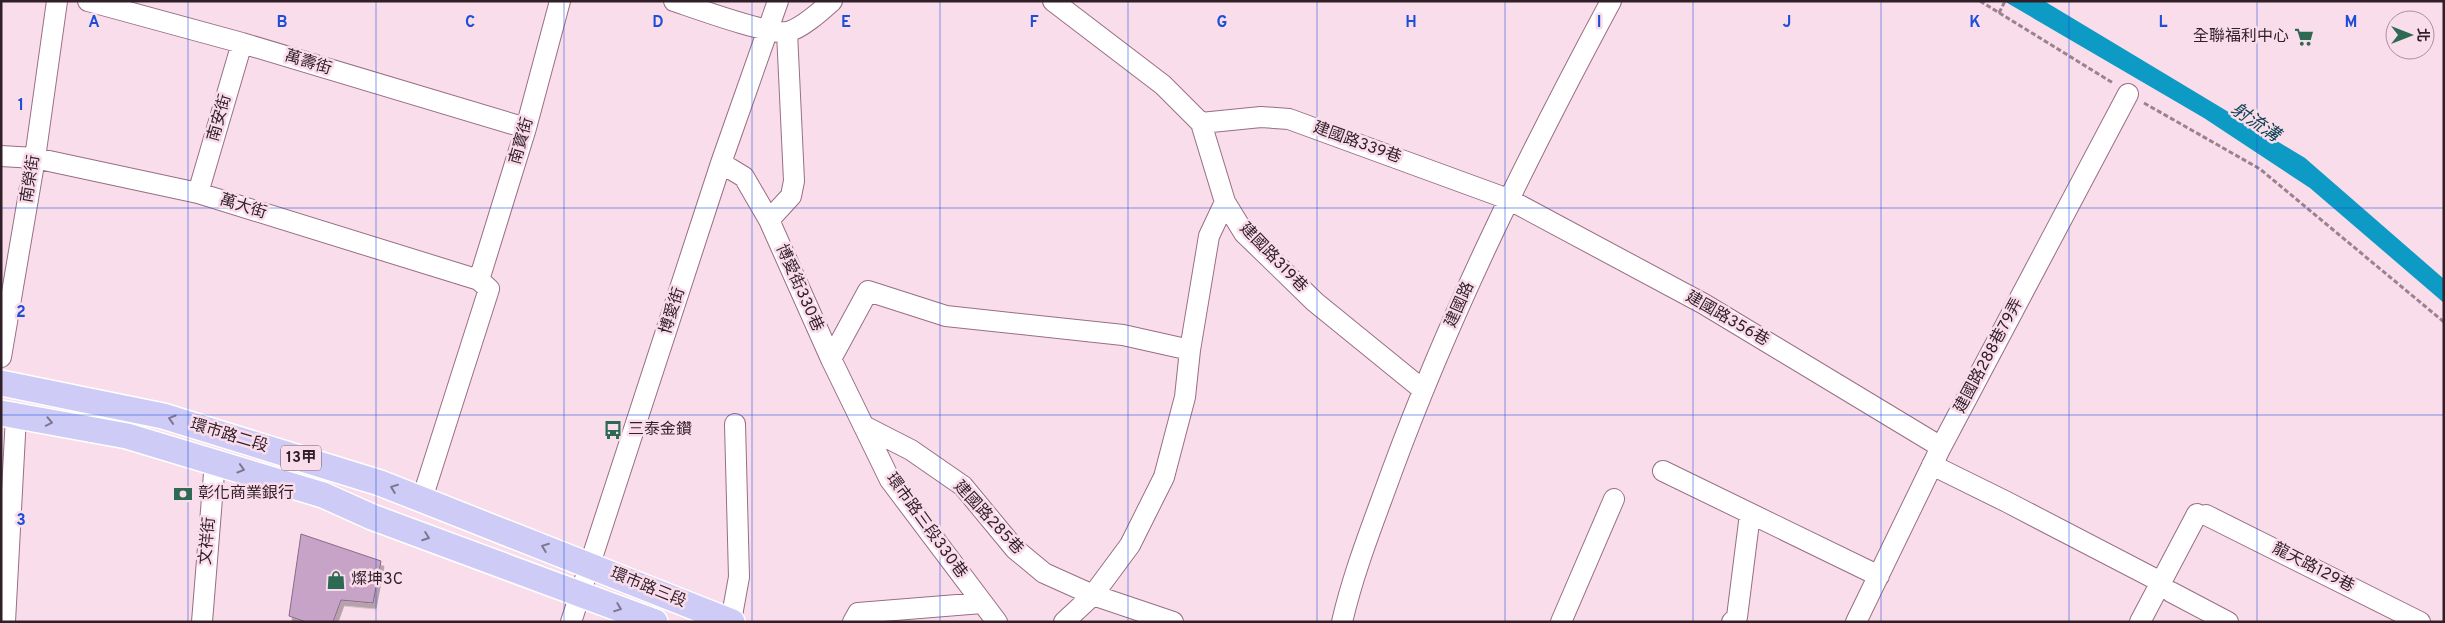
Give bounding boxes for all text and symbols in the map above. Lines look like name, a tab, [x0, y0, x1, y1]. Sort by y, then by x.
north arrow	[2385, 10, 2435, 60]
text: A	[88, 13, 100, 33]
text: B	[276, 13, 288, 33]
text: C	[465, 13, 475, 33]
text: D	[652, 13, 664, 33]
text: E	[841, 13, 851, 33]
text: F	[1029, 13, 1039, 33]
text: G	[1217, 13, 1227, 33]
text: H	[1405, 13, 1417, 33]
text: I	[1597, 13, 1601, 33]
text: J	[1783, 13, 1791, 33]
text: K	[1969, 13, 1981, 33]
text: L	[2158, 13, 2168, 33]
text: M	[2345, 13, 2357, 33]
supermarket icon: 全聯福利中心	[2293, 26, 2315, 48]
place label: 全聯福利中心	[2193, 27, 2289, 47]
text: 北	[2413, 28, 2430, 42]
street label: 萬壽街	[282, 46, 334, 80]
street label: 南安街	[204, 92, 236, 144]
text: 1	[18, 96, 24, 116]
water label: 射流溝	[2226, 98, 2286, 149]
street label: 南寶街	[505, 115, 538, 167]
street label: 建國路339巷	[1310, 118, 1404, 168]
street label: 南榮街	[17, 154, 45, 204]
street label: 萬大街	[217, 190, 269, 224]
street label: 建國路319巷	[1235, 219, 1311, 297]
street label: 博愛街330巷	[771, 241, 827, 335]
street label: 建國路	[1441, 279, 1479, 331]
street label: 博愛街	[656, 285, 690, 337]
street label: 建國路356巷	[1682, 287, 1772, 351]
street label: 建國路288巷79弄	[1950, 295, 2028, 417]
text: 2	[16, 303, 26, 323]
one-way arrow	[168, 414, 177, 424]
street label: 環市路二段	[188, 415, 270, 457]
one-way arrow	[45, 416, 54, 426]
bus stop icon: 三泰金鑽	[602, 419, 624, 441]
place label: 三泰金鑽	[628, 420, 692, 440]
road number: 13甲	[281, 446, 321, 470]
one-way arrow	[236, 463, 244, 473]
street label: 環市路三段330巷	[881, 469, 971, 583]
street label: 建國路285巷	[949, 477, 1027, 559]
bank icon: 彰化商業銀行	[172, 483, 194, 505]
place label: 彰化商業銀行	[198, 484, 294, 504]
one-way arrow	[390, 484, 399, 494]
text: 3	[16, 511, 26, 531]
street label: 文祥街	[196, 516, 220, 566]
one-way arrow	[421, 531, 430, 541]
street label: 龍天路129巷	[2269, 539, 2357, 597]
one-way arrow	[541, 543, 550, 554]
street label: 環市路三段	[607, 564, 689, 612]
shop icon: 燦坤3C	[325, 569, 347, 591]
place label: 燦坤3C	[351, 570, 403, 590]
one-way arrow	[613, 601, 622, 612]

